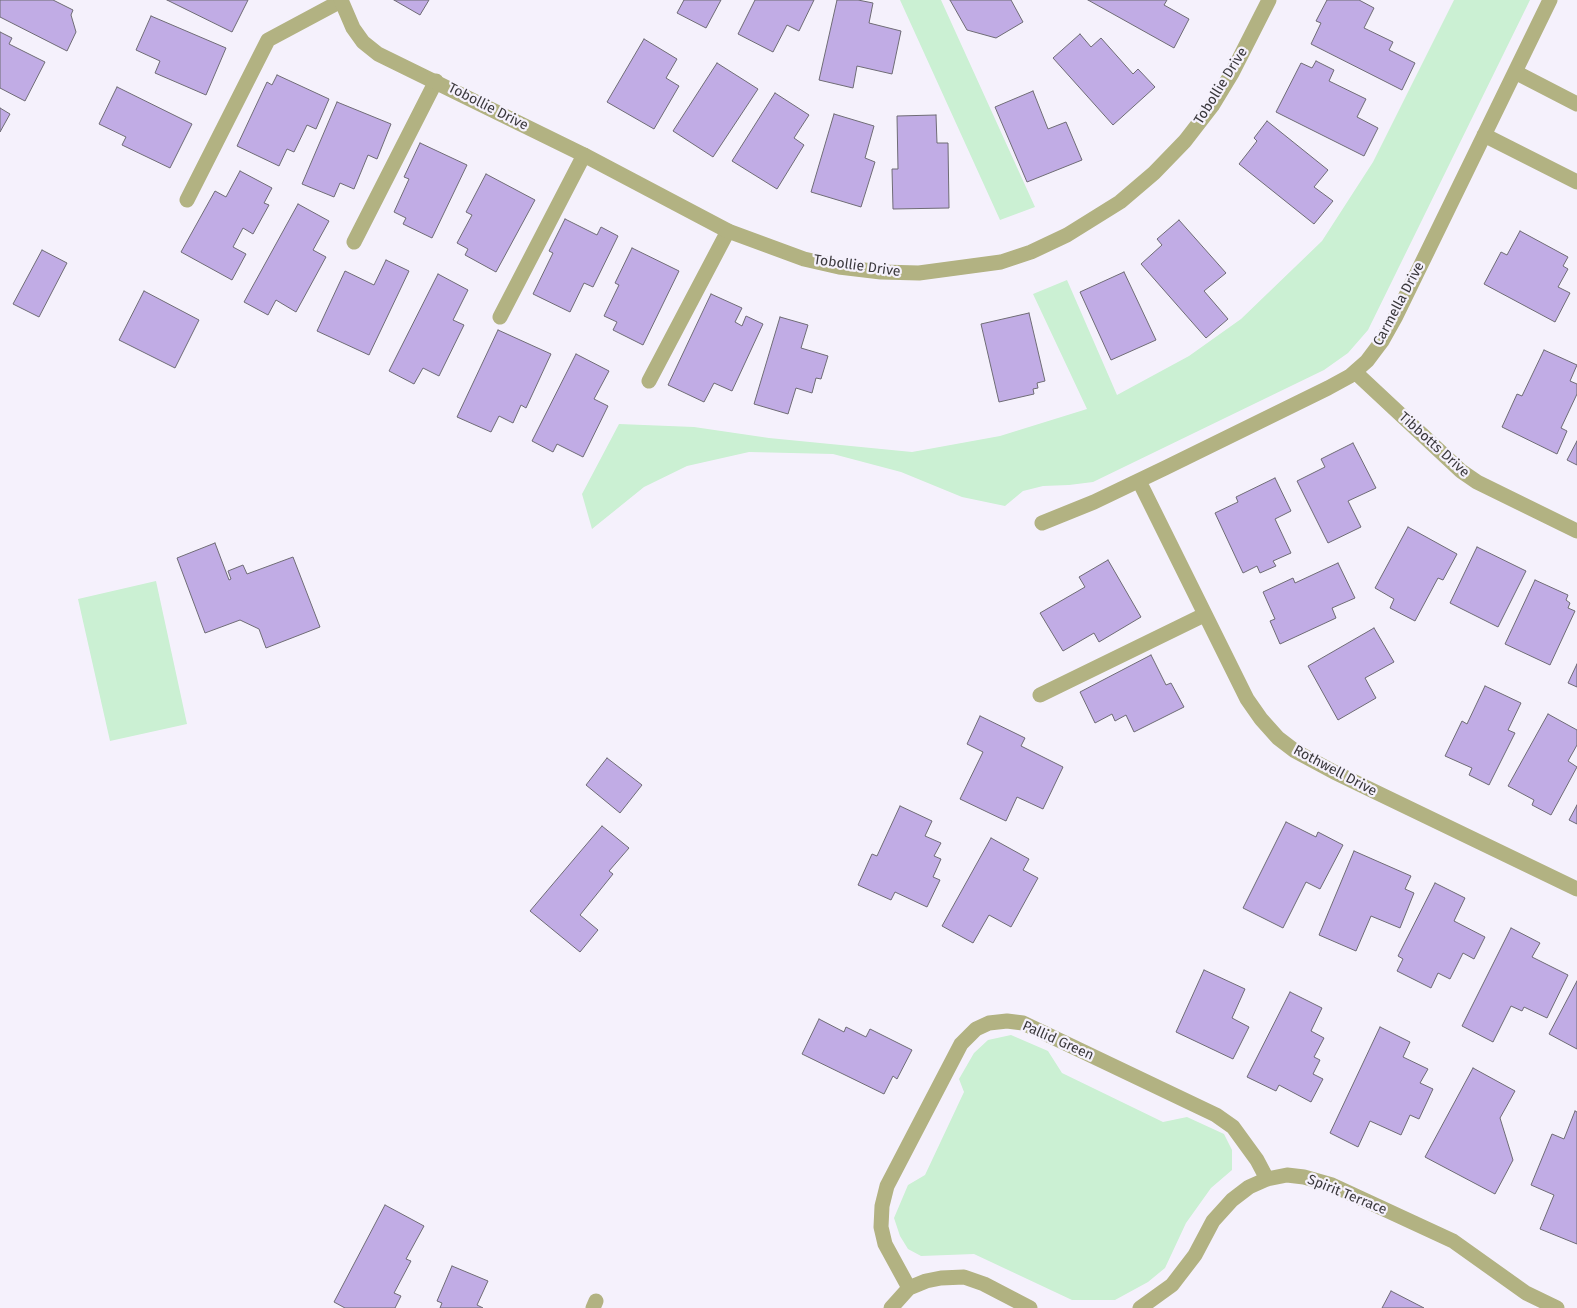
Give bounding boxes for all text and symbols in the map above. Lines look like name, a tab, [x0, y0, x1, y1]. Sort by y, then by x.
street label: Tobollie Drive	[1191, 44, 1251, 128]
street label: Tobollie Drive	[445, 80, 531, 134]
street label: Tobollie Drive	[813, 252, 901, 280]
street label: Carmella Drive	[1370, 259, 1428, 349]
street label: Tibbotts Drive	[1395, 409, 1473, 481]
street label: Rothwell Drive	[1290, 742, 1380, 800]
street label: Pallid Green	[1020, 1018, 1096, 1064]
street label: Spirit Terrace	[1305, 1171, 1389, 1219]

